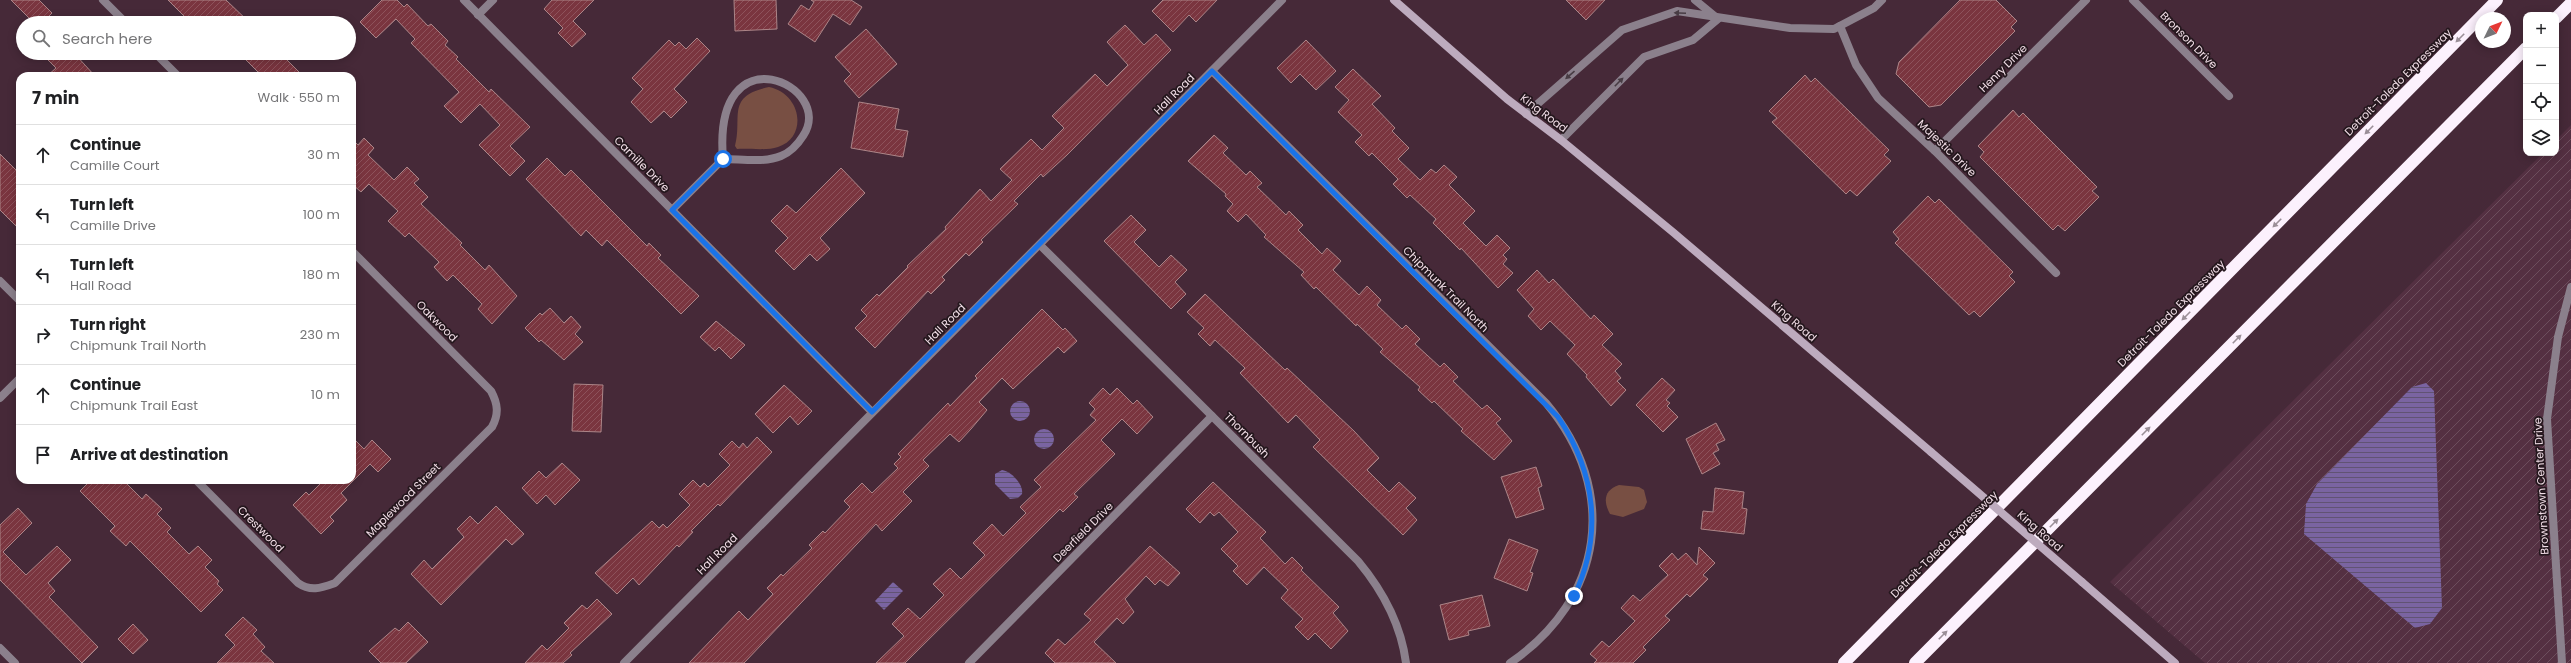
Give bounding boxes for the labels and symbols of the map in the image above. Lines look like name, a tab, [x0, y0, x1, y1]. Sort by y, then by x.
street label: Bronson Drive	[2157, 8, 2221, 72]
one-way arrow	[1673, 10, 1686, 16]
north arrow	[2475, 12, 2511, 48]
street label: Detroit-Toledo Expressway	[2341, 24, 2456, 139]
one-way arrow	[2455, 33, 2465, 43]
street label: Henry Drive	[1975, 40, 2031, 96]
street label: Hall Road	[1150, 70, 1198, 118]
one-way arrow	[1565, 71, 1575, 80]
one-way arrow	[1614, 77, 1624, 87]
street label: King Road	[1517, 90, 1571, 136]
street label: Majestic Drive	[1914, 116, 1980, 180]
one-way arrow	[2364, 125, 2373, 135]
street label: Camille Drive	[611, 133, 673, 195]
route start	[714, 150, 732, 168]
one-way arrow	[2272, 218, 2282, 228]
street label: Chipmunk Trail North	[1400, 243, 1492, 335]
street label: Detroit-Toledo Expressway	[2114, 255, 2229, 370]
street label: Oakwood	[413, 297, 461, 345]
street label: King Road	[1768, 297, 1820, 345]
street label: Hall Road	[921, 300, 969, 348]
one-way arrow	[2181, 311, 2191, 321]
one-way arrow	[2232, 334, 2242, 344]
street label: Thornbush	[1221, 409, 1273, 461]
street label: Brownstown Center Drive	[2529, 417, 2553, 555]
one-way arrow	[2141, 426, 2150, 436]
street label: Maplewood Street	[362, 459, 444, 541]
street label: Detroit-Toledo Expressway	[1887, 486, 2002, 601]
street label: Deerfield Drive	[1049, 498, 1117, 566]
street label: Crestwood	[234, 502, 288, 556]
street label: King Road	[2014, 507, 2066, 555]
one-way arrow	[2049, 518, 2059, 528]
street label: Hall Road	[693, 530, 741, 578]
route end	[1565, 587, 1583, 605]
one-way arrow	[1938, 630, 1948, 640]

